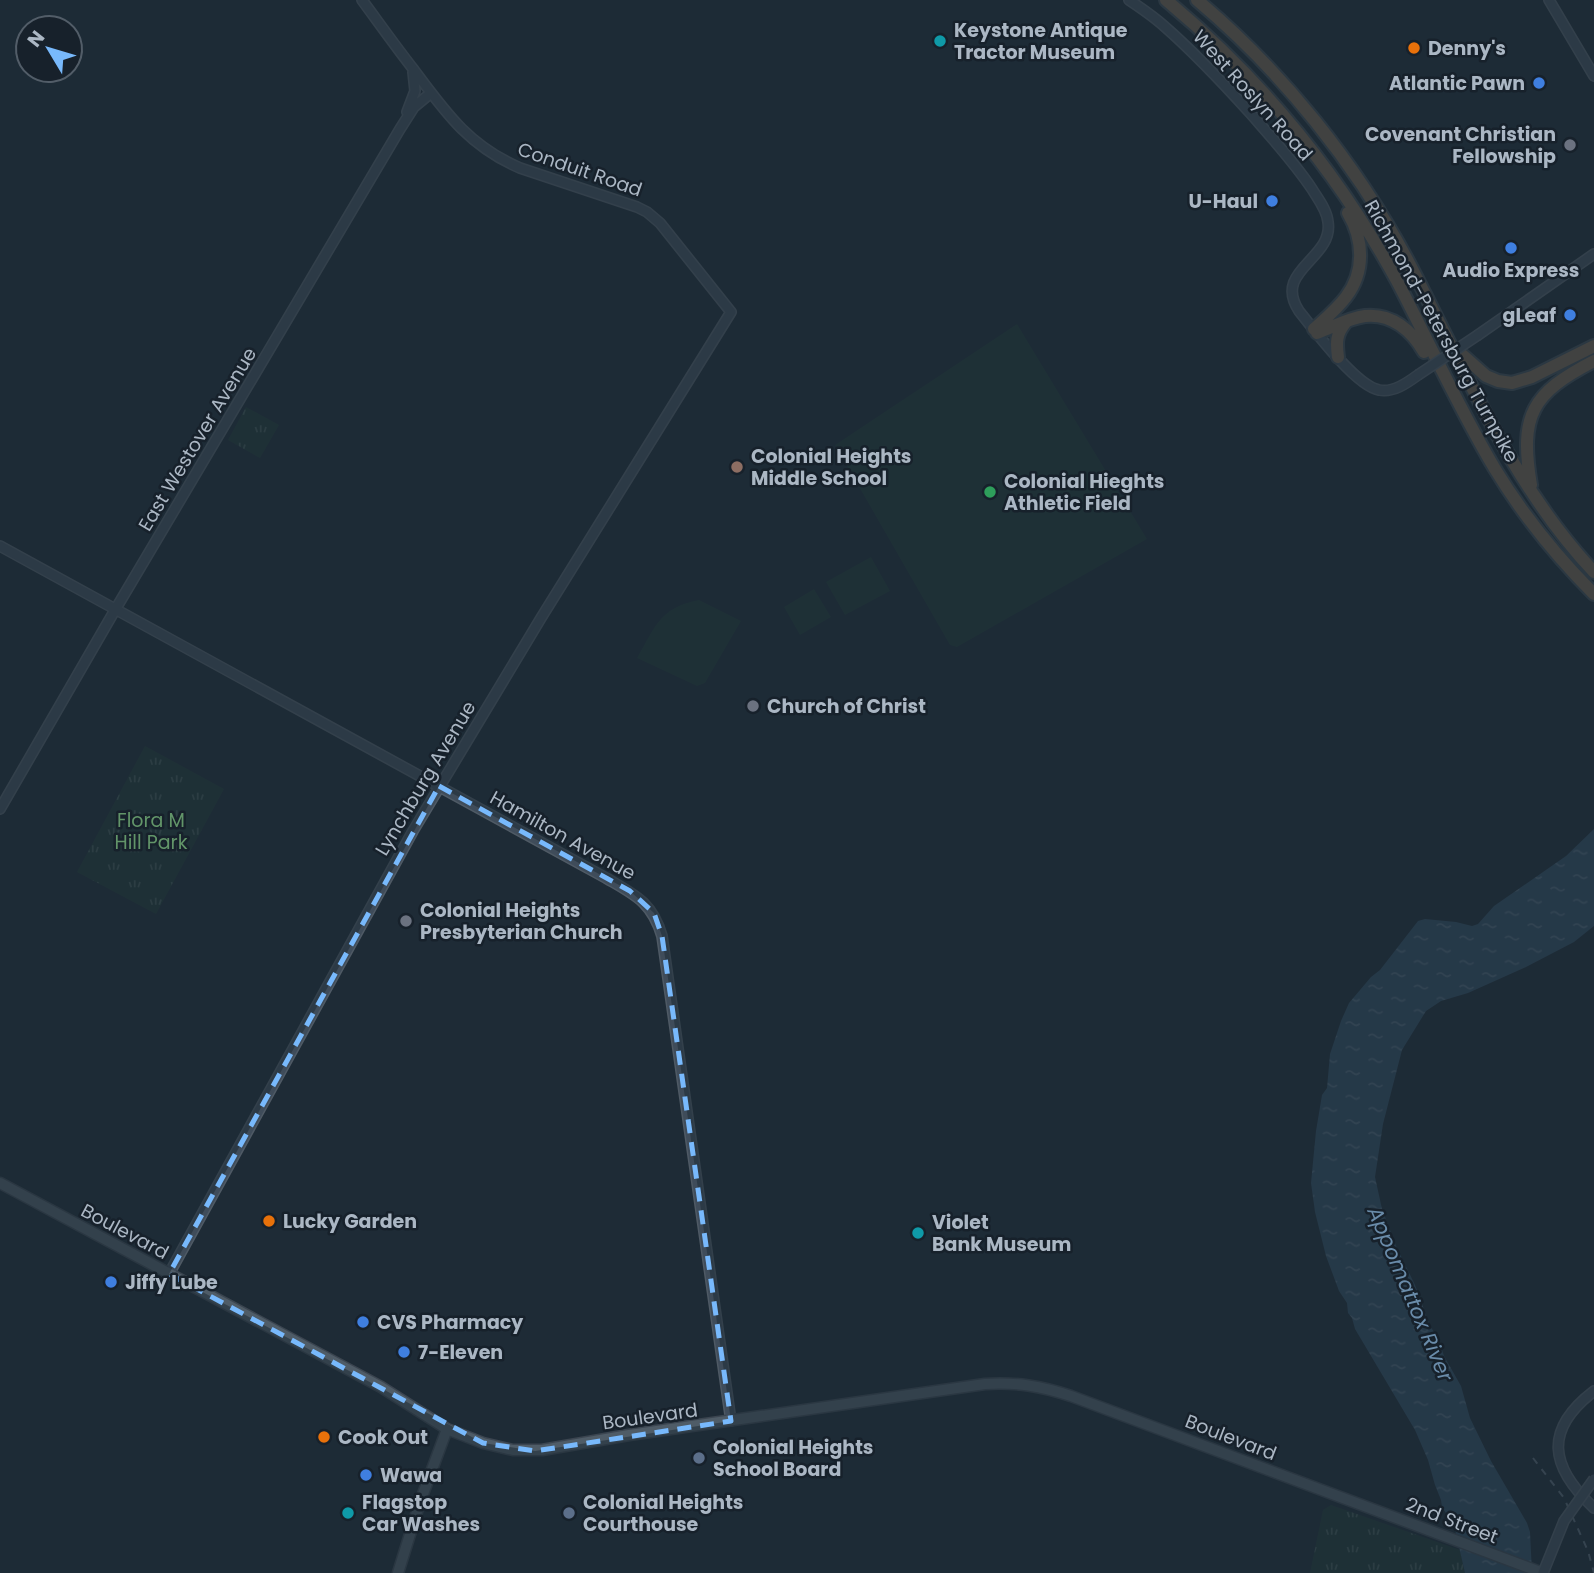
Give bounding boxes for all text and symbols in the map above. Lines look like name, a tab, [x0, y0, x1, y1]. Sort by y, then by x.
north arrow	[14, 14, 84, 84]
place label: Keystone Antique Tractor Museum	[954, 17, 1128, 66]
street label: West Roslyn Road	[1186, 24, 1319, 167]
text: N	[21, 25, 51, 53]
marker: Keystone Antique Tractor Museum	[932, 33, 948, 49]
place label: Denny's	[1428, 35, 1506, 62]
marker: Denny's	[1406, 40, 1422, 56]
place label: Atlantic Pawn	[1389, 70, 1525, 97]
marker: Atlantic Pawn	[1531, 75, 1547, 91]
place label: Covenant Christian Fellowship	[1365, 121, 1556, 170]
street label: Conduit Road	[514, 136, 646, 203]
marker: Covenant Christian Fellowship	[1562, 137, 1578, 153]
place label: U-Haul	[1188, 188, 1258, 215]
marker: U-Haul	[1264, 193, 1280, 209]
street label: Richmond-Petersburg Turnpike	[1358, 195, 1525, 467]
marker: Audio Express	[1503, 240, 1519, 256]
place label: Audio Express	[1443, 257, 1579, 284]
place label: gLeaf	[1503, 302, 1556, 329]
marker: gLeaf	[1562, 307, 1578, 323]
street label: East Westover Avenue	[132, 342, 263, 536]
place label: Colonial Heights Middle School	[751, 443, 911, 492]
marker: Colonial Heights Middle School	[729, 459, 745, 475]
place label: Colonial Hieghts Athletic Field	[1004, 468, 1164, 517]
marker: Colonial Hieghts Athletic Field	[982, 484, 998, 500]
place label: Church of Christ	[767, 693, 926, 720]
street label: Lynchburg Avenue	[369, 696, 482, 861]
marker: Church of Christ	[745, 698, 761, 714]
street label: Hamilton Avenue	[485, 784, 640, 887]
park label: Flora M Hill Park	[115, 807, 188, 856]
place label: Colonial Heights Presbyterian Church	[420, 897, 623, 946]
marker: Colonial Heights Presbyterian Church	[398, 913, 414, 929]
street label: Boulevard	[76, 1197, 173, 1266]
water label: Appomattox River	[1360, 1201, 1461, 1387]
place label: Lucky Garden	[283, 1208, 417, 1235]
place label: Violet Bank Museum	[932, 1209, 1071, 1258]
marker: Lucky Garden	[261, 1213, 277, 1229]
marker: Violet Bank Museum	[910, 1225, 926, 1241]
place label: Jiffy Lube	[125, 1269, 218, 1296]
marker: Jiffy Lube	[103, 1274, 119, 1290]
place label: CVS Pharmacy	[377, 1309, 524, 1336]
marker: CVS Pharmacy	[355, 1314, 371, 1330]
place label: 7-Eleven	[418, 1339, 503, 1366]
marker: 7-Eleven	[396, 1344, 412, 1360]
street label: Boulevard	[601, 1396, 699, 1437]
street label: Boulevard	[1181, 1408, 1280, 1467]
place label: Cook Out	[338, 1424, 428, 1451]
marker: Cook Out	[316, 1429, 332, 1445]
place label: Colonial Heights School Board	[713, 1434, 873, 1483]
marker: Colonial Heights School Board	[691, 1450, 707, 1466]
place label: Wawa	[380, 1462, 442, 1489]
marker: Wawa	[358, 1467, 374, 1483]
place label: Flagstop Car Washes	[362, 1489, 480, 1538]
place label: Colonial Heights Courthouse	[583, 1489, 743, 1538]
street label: 2nd Street	[1402, 1491, 1502, 1550]
marker: Flagstop Car Washes	[340, 1505, 356, 1521]
marker: Colonial Heights Courthouse	[561, 1505, 577, 1521]

